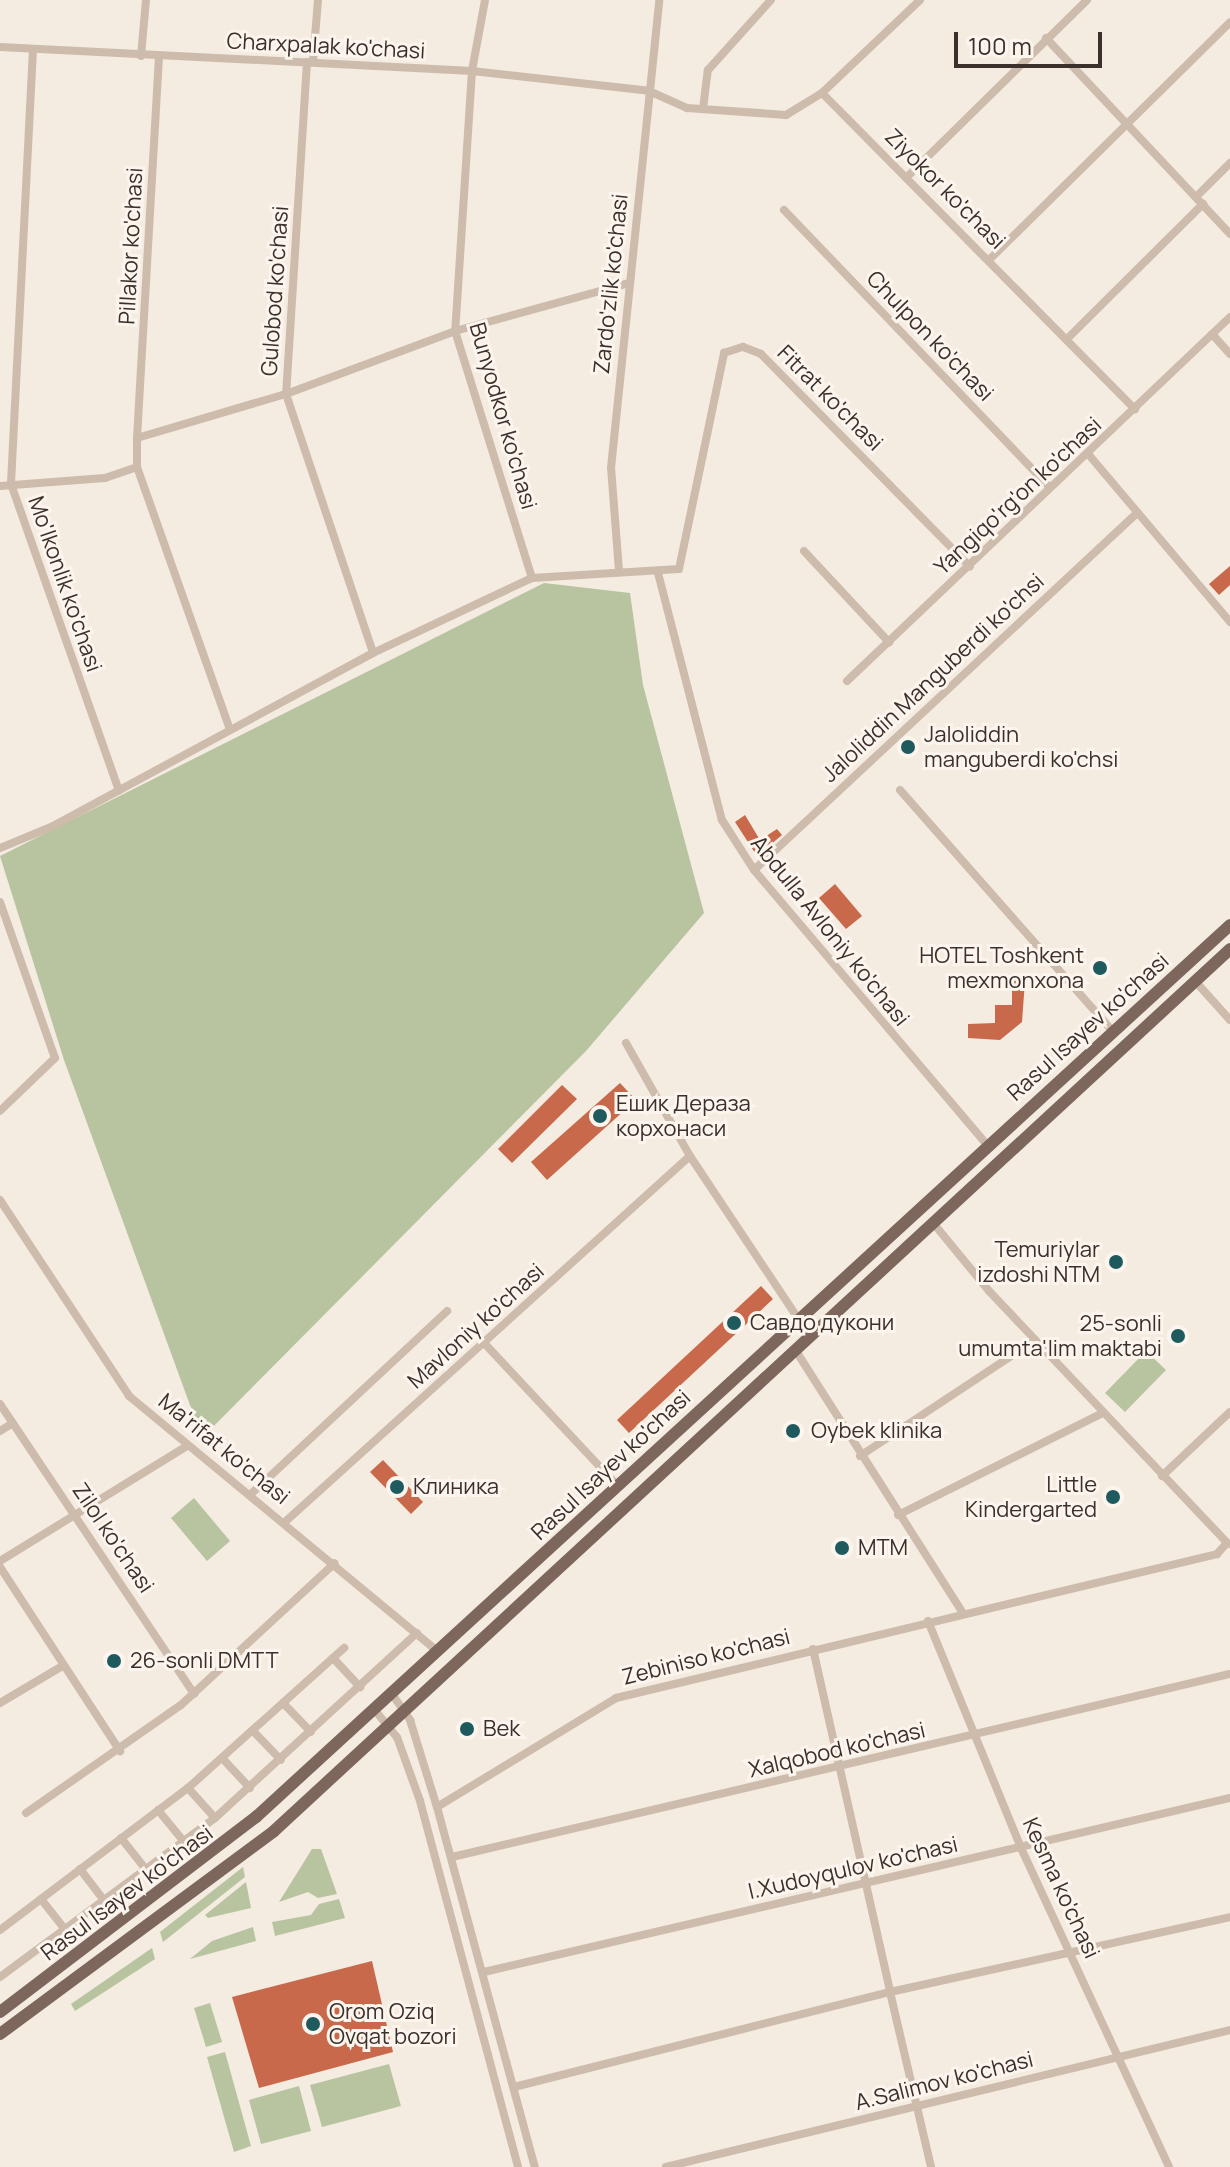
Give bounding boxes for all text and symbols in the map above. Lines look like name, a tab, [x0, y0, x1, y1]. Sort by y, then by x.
scale bar	[958, 16, 1106, 66]
street label: Charxpalak ko'chasi	[226, 28, 426, 64]
text: 100 m	[968, 29, 1032, 62]
street label: Ziyokor ko'chasi	[879, 123, 1011, 255]
street label: Pillakor ko'chasi	[114, 167, 148, 325]
street label: Zardo'zlik ko'chasi	[588, 193, 634, 375]
street label: Gulobod ko'chasi	[256, 205, 294, 377]
street label: Chulpon ko'chasi	[861, 265, 999, 407]
street label: Bunyodkor ko'chasi	[464, 320, 542, 512]
street label: Fitrat ko'chasi	[772, 340, 888, 456]
street label: Yangiqo'rg'on ko'chasi	[929, 412, 1107, 580]
street label: Mo'lkonlik ko'chasi	[23, 493, 107, 675]
street label: Jaloliddin Manguberdi ko'chsi	[817, 568, 1049, 788]
place label: Jaloliddin manguberdi ko'chsi	[924, 721, 1118, 772]
marker: Jaloliddin manguberdi ko'chsi	[899, 738, 917, 756]
street label: Abdulla Avloniy ko'chasi	[745, 831, 915, 1031]
place label: HOTEL Toshkent mexmonxona	[918, 942, 1084, 994]
street label: Rasul Isayev ko'chasi	[1002, 948, 1174, 1106]
marker: HOTEL Toshkent mexmonxona	[1091, 959, 1109, 977]
place label: Ешик Дераза корхонаси	[616, 1090, 751, 1142]
marker: Ешик Дераза корхонаси	[591, 1107, 609, 1125]
place label: Temuriylar izdoshi NTM	[977, 1236, 1100, 1288]
marker: Temuriylar izdoshi NTM	[1107, 1253, 1125, 1271]
street label: Mavloniy ko'chasi	[402, 1258, 550, 1394]
place label: Савдо дукони	[750, 1310, 894, 1336]
place label: 25-sonli umumta'lim maktabi	[958, 1310, 1162, 1362]
marker: Савдо дукони	[725, 1314, 743, 1332]
marker: 25-sonli umumta'lim maktabi	[1169, 1327, 1187, 1345]
street label: Rasul Isayev ko'chasi	[526, 1384, 696, 1546]
street label: Ma'rifat ko'chasi	[153, 1388, 295, 1510]
place label: Oybek klinika	[811, 1418, 942, 1444]
marker: Oybek klinika	[782, 1420, 804, 1442]
place label: Little Kindergarted	[965, 1471, 1097, 1522]
place label: Клиника	[413, 1474, 499, 1500]
street label: Zilol ko'chasi	[67, 1478, 159, 1598]
marker: Клиника	[388, 1478, 406, 1496]
marker: Little Kindergarted	[1104, 1488, 1122, 1506]
place label: MTM	[858, 1535, 908, 1561]
marker: MTM	[833, 1539, 851, 1557]
street label: Zebiniso ko'chasi	[619, 1623, 793, 1691]
place label: 26-sonli DMTT	[130, 1648, 279, 1674]
marker: 26-sonli DMTT	[105, 1652, 123, 1670]
place label: Bek	[483, 1716, 520, 1742]
street label: Xalqobod ko'chasi	[746, 1717, 928, 1783]
marker: Bek	[458, 1720, 476, 1738]
street label: Kesma ko'chasi	[1017, 1813, 1105, 1963]
street label: Rasul Isayev ko'chasi	[36, 1820, 218, 1966]
street label: I.Xudoyqulov ko'chasi	[746, 1831, 960, 1905]
place label: Orom Oziq Ovqat bozori	[329, 1998, 457, 2050]
marker: Orom Oziq Ovqat bozori	[304, 2015, 322, 2033]
street label: A.Salimov ko'chasi	[852, 2046, 1036, 2116]

